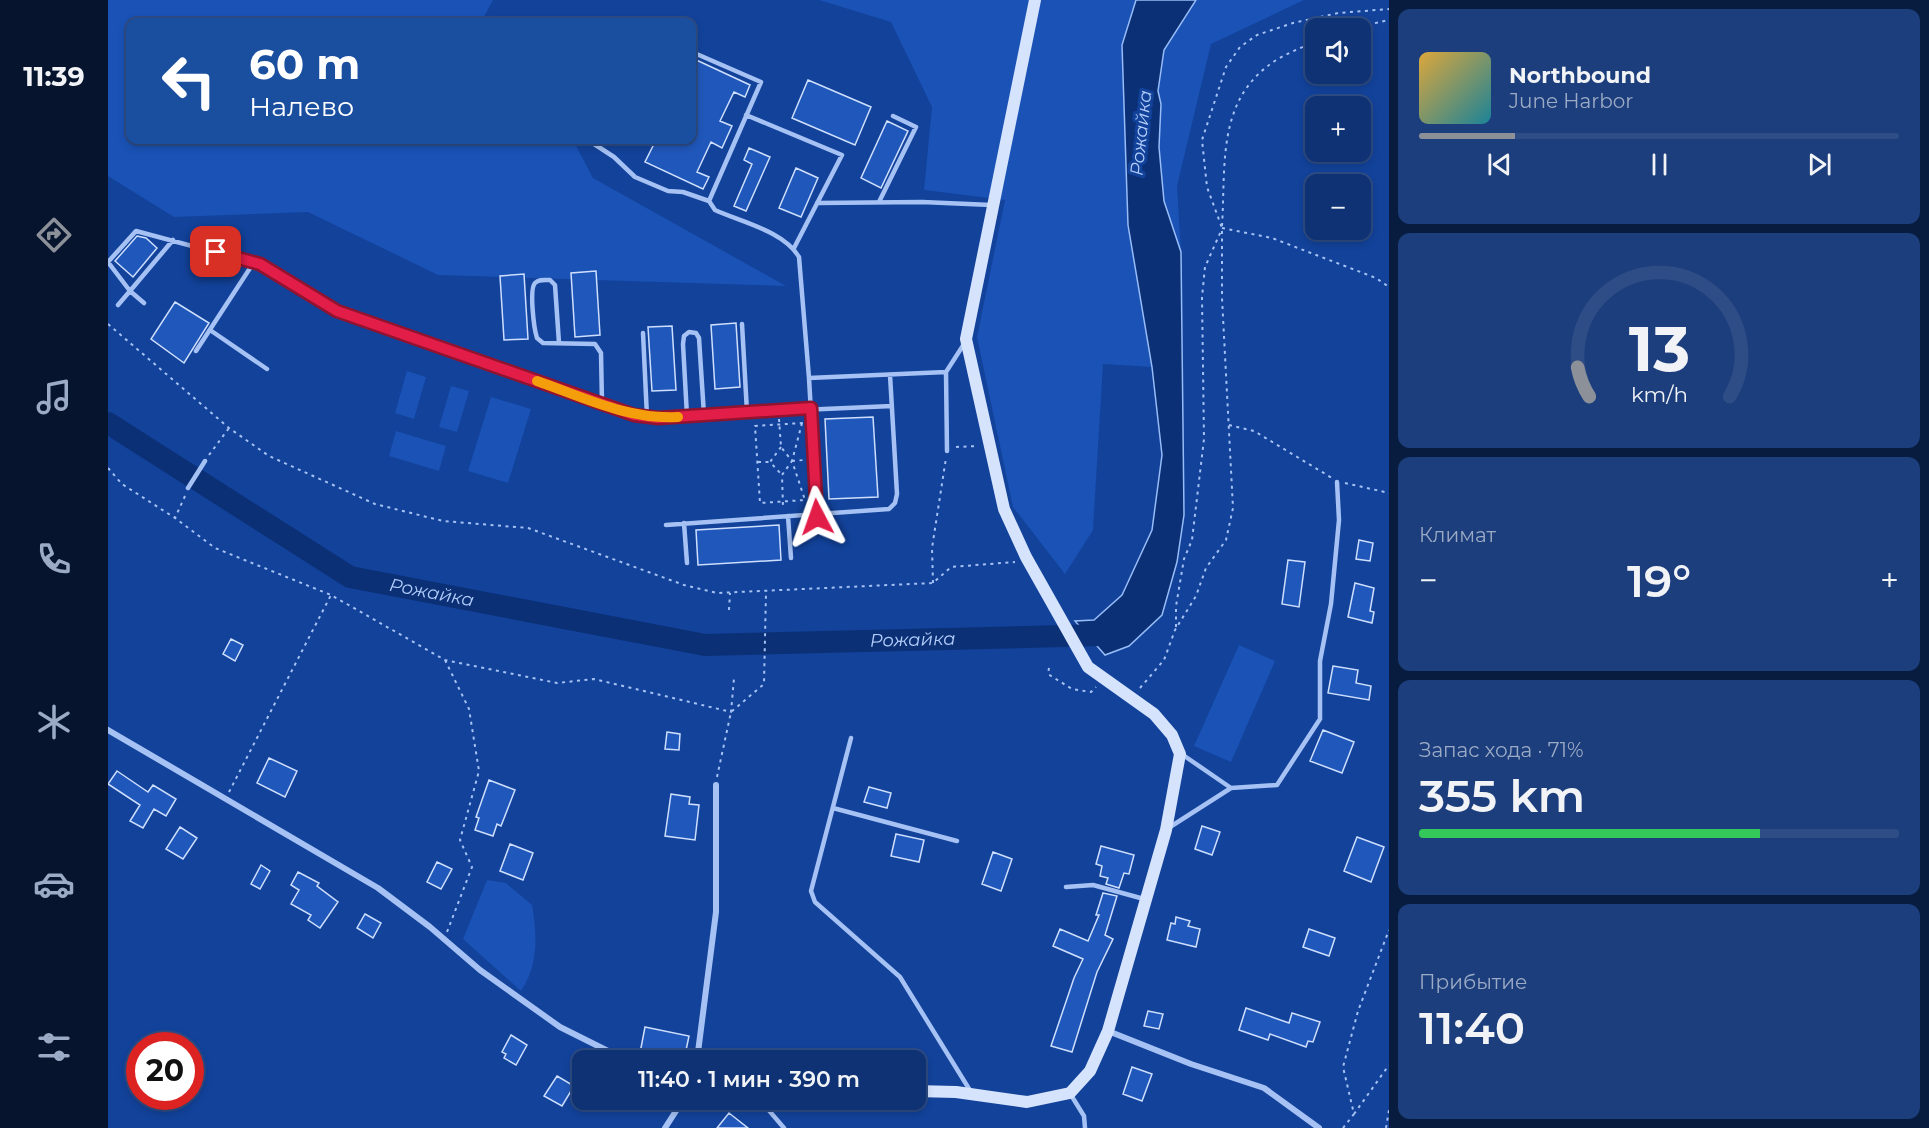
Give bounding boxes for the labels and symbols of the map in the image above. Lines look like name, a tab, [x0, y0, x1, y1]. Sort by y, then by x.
water label: Рожайка	[1126, 89, 1156, 177]
pin	[190, 226, 241, 277]
position arrow	[785, 485, 849, 549]
water label: Рожайка	[387, 574, 476, 612]
water label: Рожайка	[869, 628, 956, 652]
speed limit sign: 20	[126, 1032, 204, 1110]

